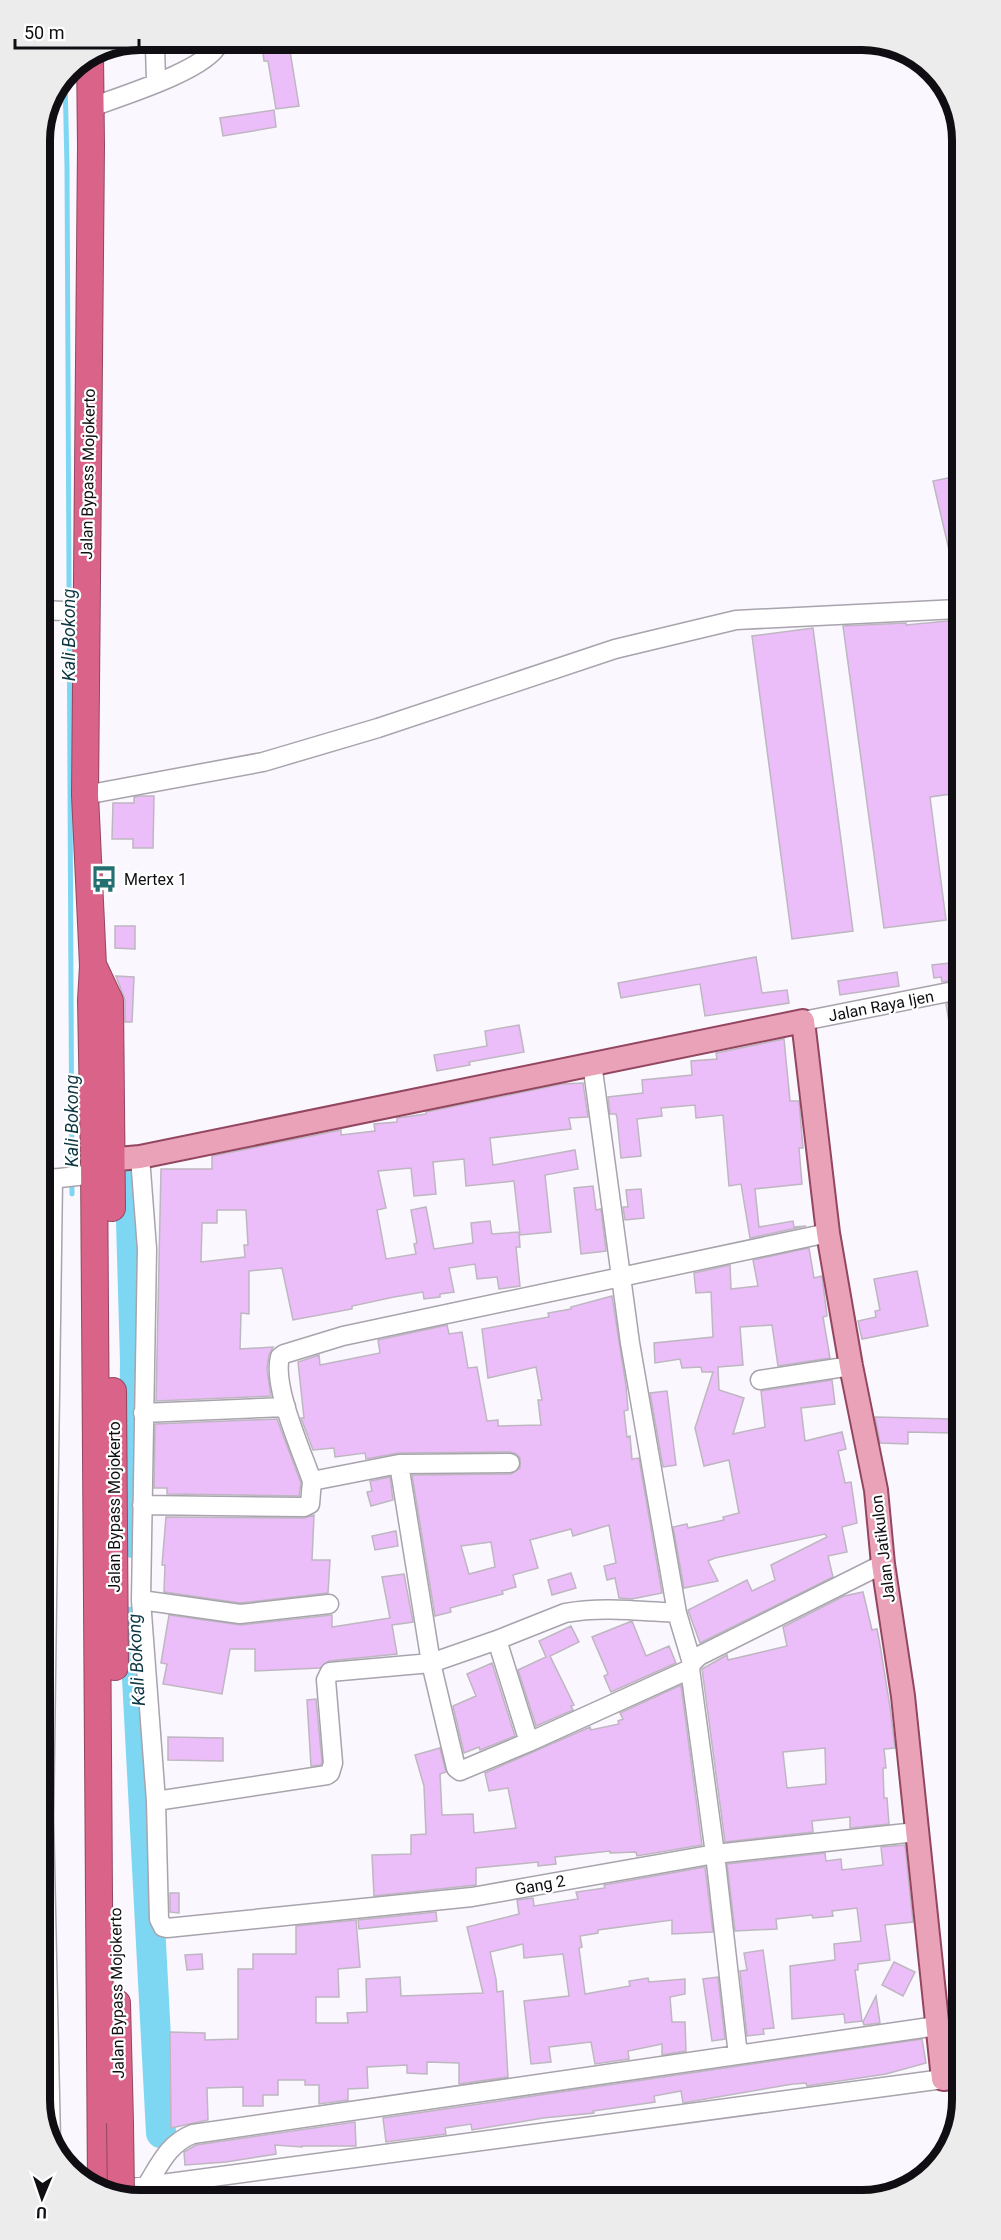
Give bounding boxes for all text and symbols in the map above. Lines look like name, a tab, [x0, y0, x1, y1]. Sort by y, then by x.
scale bar	[15, 12, 140, 50]
text: 50 m	[24, 22, 64, 43]
street label: Jalan Bypass Mojokerto	[77, 388, 99, 560]
water label: Kali Bokong	[58, 589, 79, 681]
bus stop icon: Mertex 1	[89, 864, 119, 894]
place label: Mertex 1	[124, 870, 187, 889]
street label: Jalan Raya Ijen	[827, 986, 935, 1026]
water label: Kali Bokong	[61, 1075, 82, 1167]
street label: Jalan Bypass Mojokerto	[105, 1421, 124, 1593]
street label: Jalan Jatikulon	[867, 1494, 899, 1604]
water label: Kali Bokong	[123, 1613, 149, 1707]
street label: Gang 2	[514, 1871, 566, 1899]
street label: Jalan Bypass Mojokerto	[106, 1907, 128, 2079]
north arrow	[12, 2168, 72, 2228]
text: U	[36, 2203, 47, 2222]

